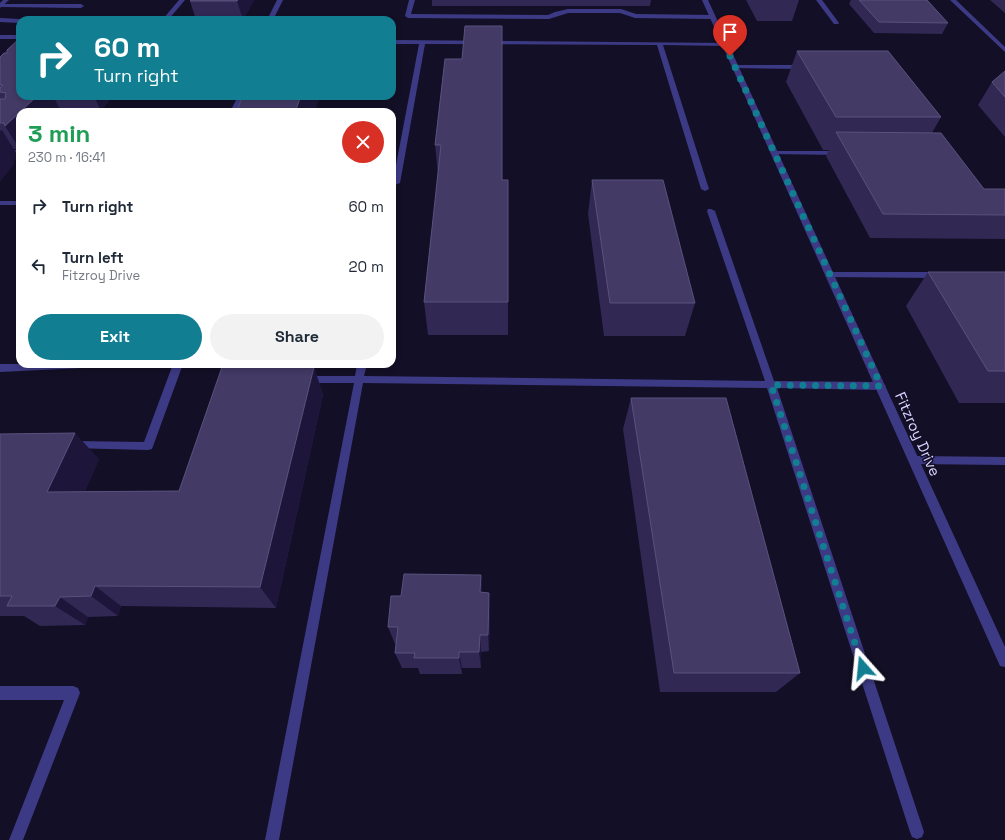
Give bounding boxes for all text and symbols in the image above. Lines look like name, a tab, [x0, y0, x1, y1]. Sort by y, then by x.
pin	[713, 15, 747, 56]
icon: arrive	[719, 21, 741, 43]
text: 60 m	[94, 29, 160, 65]
icon: right	[28, 32, 80, 84]
text: Turn right	[94, 64, 178, 87]
text: 3 min	[28, 118, 90, 149]
button: close	[342, 121, 384, 163]
text: 230 m · 16:41	[28, 149, 106, 166]
icon: right	[28, 195, 50, 217]
text: Turn right	[62, 197, 133, 216]
text: 60 m	[348, 197, 384, 216]
text: Turn left	[62, 248, 124, 267]
icon: left	[28, 255, 50, 277]
text: 20 m	[349, 257, 384, 276]
text: Fitzroy Drive	[62, 267, 140, 284]
button: Exit	[28, 314, 202, 360]
button: Share	[210, 314, 384, 360]
street label: Fitzroy Drive	[891, 389, 945, 479]
position arrow	[842, 647, 884, 689]

